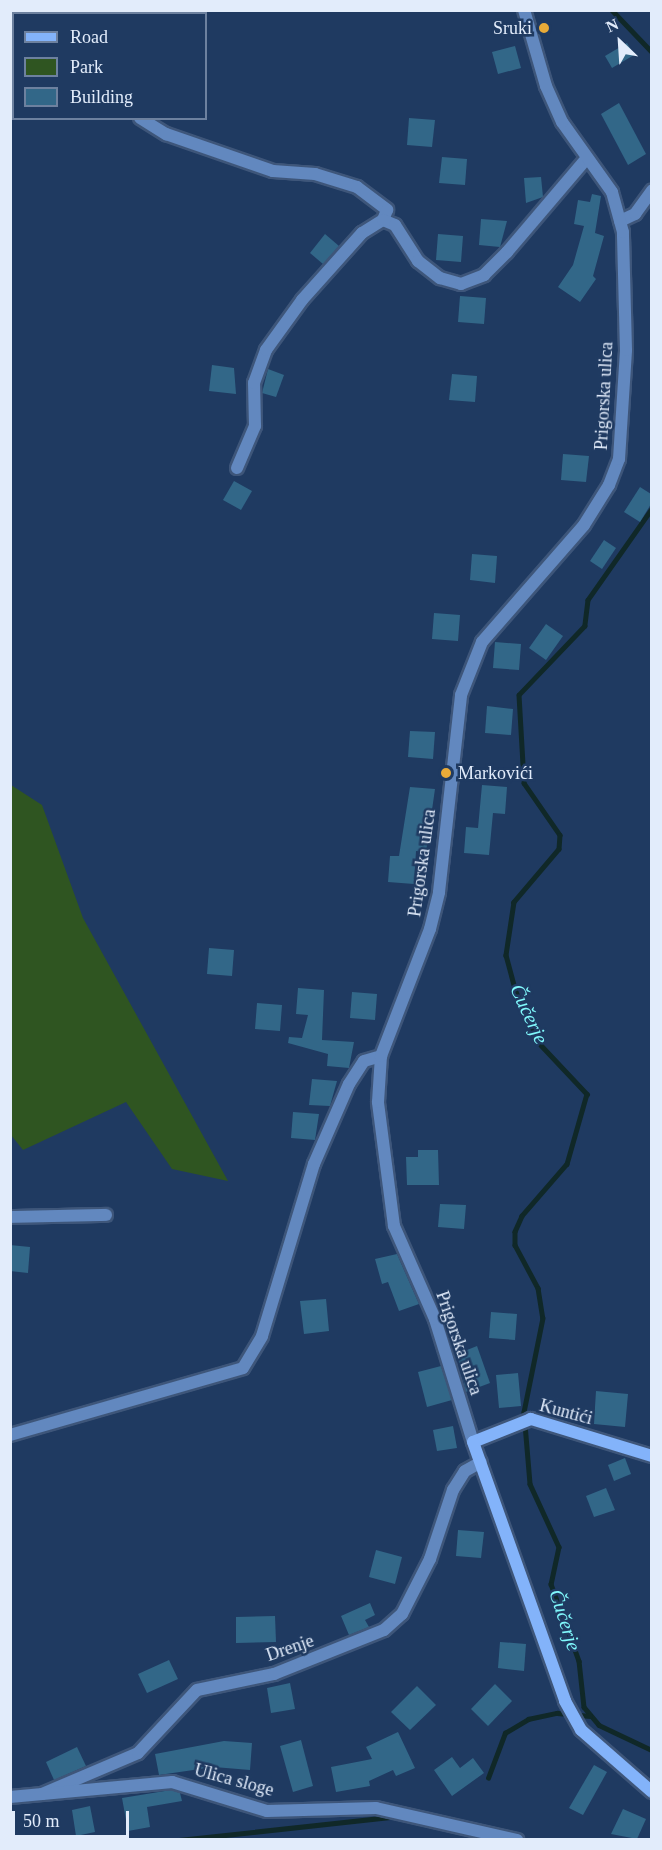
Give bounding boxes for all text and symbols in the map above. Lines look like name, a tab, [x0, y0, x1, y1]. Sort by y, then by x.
legend	[12, 12, 207, 120]
north arrow	[590, 12, 650, 72]
text: N	[603, 15, 621, 35]
place label: Sruki	[493, 17, 532, 39]
marker: Sruki	[537, 21, 551, 35]
text: Road	[70, 27, 108, 47]
text: Park	[70, 57, 103, 77]
text: Building	[70, 87, 133, 107]
street label: Prigorska ulica	[590, 341, 618, 451]
place label: Markovići	[458, 762, 533, 784]
marker: Markovići	[439, 766, 453, 780]
street label: Prigorska ulica	[404, 808, 440, 918]
water label: Čučerje	[505, 980, 553, 1048]
street label: Prigorska ulica	[431, 1288, 487, 1398]
street label: Kuntići	[537, 1395, 595, 1429]
water label: Čučerje	[544, 1586, 586, 1654]
street label: Drenje	[263, 1630, 317, 1666]
street label: Ulica sloge	[192, 1759, 276, 1801]
scale bar	[15, 1799, 132, 1837]
text: 50 m	[23, 1811, 60, 1831]

